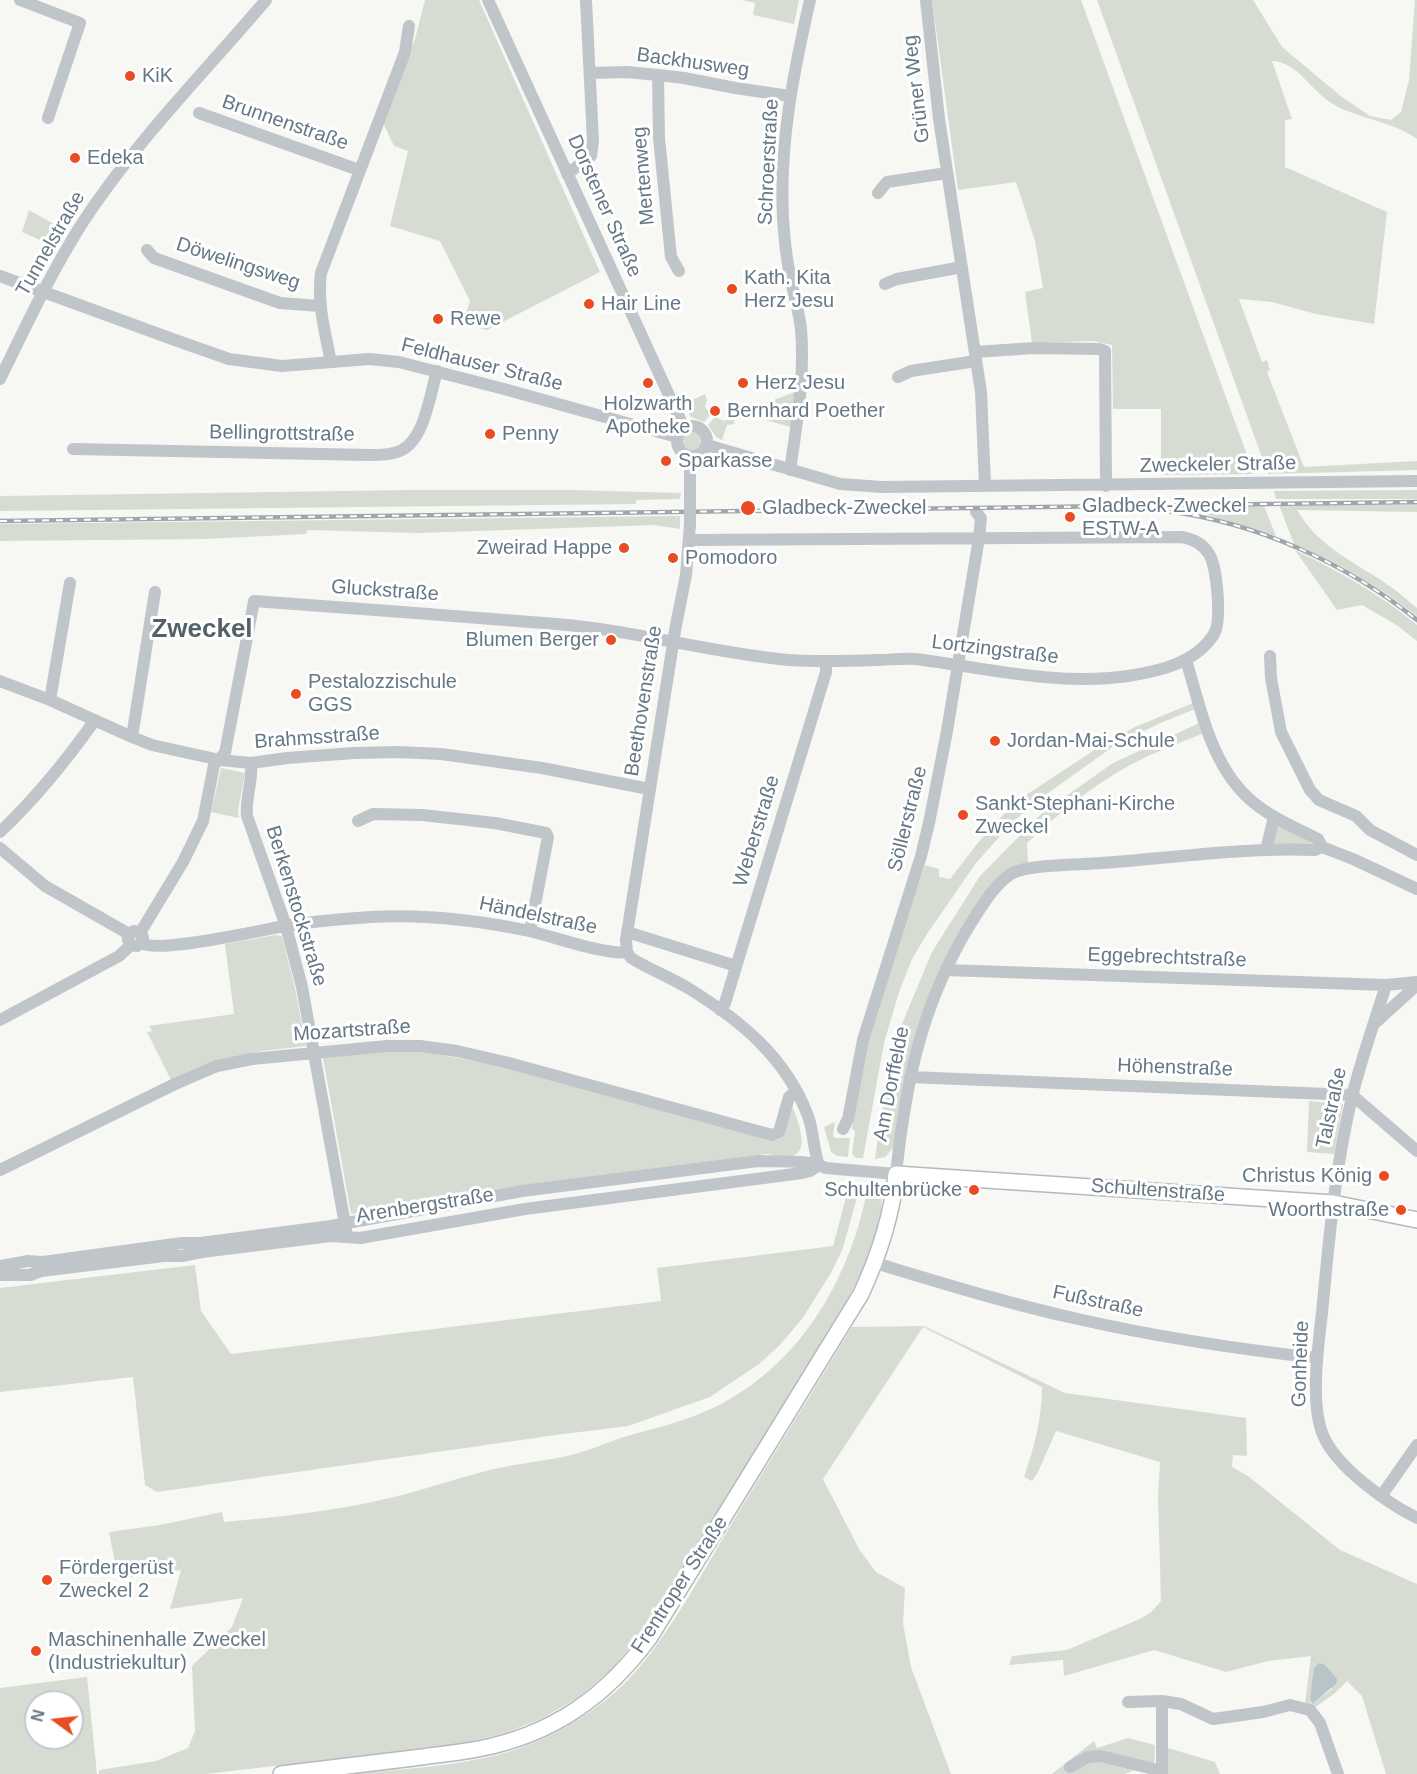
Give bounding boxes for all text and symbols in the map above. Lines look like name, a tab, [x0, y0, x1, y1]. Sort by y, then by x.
street label: Grüner Weg	[898, 34, 936, 144]
street label: Backhusweg	[635, 43, 751, 83]
place label: KiK	[142, 64, 173, 88]
marker: KiK	[123, 69, 137, 83]
street label: Brunnenstraße	[219, 90, 351, 156]
street label: Schroerstraße	[754, 98, 784, 226]
street label: Mertenweg	[628, 126, 660, 226]
street label: Dorstener Straße	[562, 131, 646, 281]
place label: Edeka	[87, 146, 144, 170]
marker: Edeka	[68, 151, 82, 165]
street label: Tunnelstraße	[11, 187, 91, 301]
street label: Döwelingsweg	[173, 233, 303, 295]
place label: Kath. Kita Herz Jesu	[744, 266, 834, 313]
marker: Kath. Kita Herz Jesu	[725, 282, 739, 296]
place label: Hair Line	[601, 292, 681, 316]
marker: Hair Line	[582, 297, 596, 311]
place label: Rewe	[450, 307, 501, 331]
marker: Rewe	[431, 312, 445, 326]
street label: Feldhauser Straße	[399, 333, 565, 397]
place label: Herz Jesu	[755, 371, 845, 395]
marker: Holzwarth Apotheke	[641, 376, 655, 390]
marker: Herz Jesu	[736, 376, 750, 390]
place label: Holzwarth Apotheke	[604, 392, 692, 439]
place label: Bernhard Poether	[727, 399, 885, 423]
marker: Bernhard Poether	[708, 404, 722, 418]
street label: Bellingrottstraße	[209, 421, 355, 447]
place label: Penny	[502, 422, 559, 446]
marker: Penny	[483, 427, 497, 441]
place label: Sparkasse	[678, 449, 772, 473]
street label: Zweckeler Straße	[1139, 452, 1297, 478]
marker: Sparkasse	[659, 454, 673, 468]
place label: Gladbeck-Zweckel ESTW-A	[1082, 494, 1247, 541]
place label: Gladbeck-Zweckel	[762, 496, 927, 520]
marker: Gladbeck-Zweckel	[739, 499, 757, 517]
marker: Gladbeck-Zweckel ESTW-A	[1063, 510, 1077, 524]
place label: Zweirad Happe	[476, 536, 612, 560]
marker: Zweirad Happe	[617, 541, 631, 555]
place label: Pomodoro	[685, 546, 777, 570]
marker: Pomodoro	[666, 551, 680, 565]
street label: Gluckstraße	[330, 575, 440, 607]
district label: Zweckel	[151, 614, 253, 646]
street label: Beethovenstraße	[620, 624, 668, 778]
place label: Blumen Berger	[466, 628, 599, 652]
street label: Lortzingstraße	[930, 630, 1060, 670]
marker: Blumen Berger	[604, 633, 618, 647]
place label: Pestalozzischule GGS	[308, 670, 457, 717]
marker: Pestalozzischule GGS	[289, 687, 303, 701]
street label: Brahmsstraße	[254, 722, 380, 754]
place label: Jordan-Mai-Schule	[1007, 729, 1175, 753]
marker: Jordan-Mai-Schule	[988, 734, 1002, 748]
street label: Söllerstraße	[883, 764, 933, 874]
street label: Weberstraße	[729, 772, 785, 890]
place label: Sankt-Stephani-Kirche Zweckel	[975, 792, 1175, 839]
marker: Sankt-Stephani-Kirche Zweckel	[956, 808, 970, 822]
street label: Berkenstockstraße	[260, 823, 332, 989]
street label: Händelstraße	[477, 892, 599, 940]
street label: Eggebrechtstraße	[1087, 943, 1247, 973]
street label: Mozartstraße	[292, 1015, 412, 1047]
street label: Am Dorffelde	[869, 1025, 915, 1143]
street label: Höhenstraße	[1117, 1054, 1233, 1082]
street label: Talstraße	[1312, 1065, 1352, 1151]
place label: Christus König	[1242, 1164, 1372, 1188]
marker: Christus König	[1377, 1169, 1391, 1183]
street label: Schultenstraße	[1090, 1174, 1226, 1208]
place label: Schultenbrücke	[824, 1178, 962, 1202]
street label: Arenbergstraße	[355, 1183, 495, 1229]
marker: Schultenbrücke	[967, 1183, 981, 1197]
place label: Woorthstraße	[1268, 1198, 1389, 1222]
marker: Woorthstraße	[1394, 1203, 1408, 1217]
street label: Fußstraße	[1050, 1281, 1146, 1323]
street label: Gonheide	[1287, 1320, 1315, 1408]
street label: Frentroper Straße	[627, 1512, 733, 1658]
place label: Fördergerüst Zweckel 2	[59, 1556, 173, 1603]
marker: Fördergerüst Zweckel 2	[40, 1573, 54, 1587]
place label: Maschinenhalle Zweckel (Industriekultur)	[48, 1628, 266, 1675]
marker: Maschinenhalle Zweckel (Industriekultur)	[29, 1644, 43, 1658]
north arrow	[24, 1690, 84, 1750]
text: N	[28, 1708, 48, 1724]

